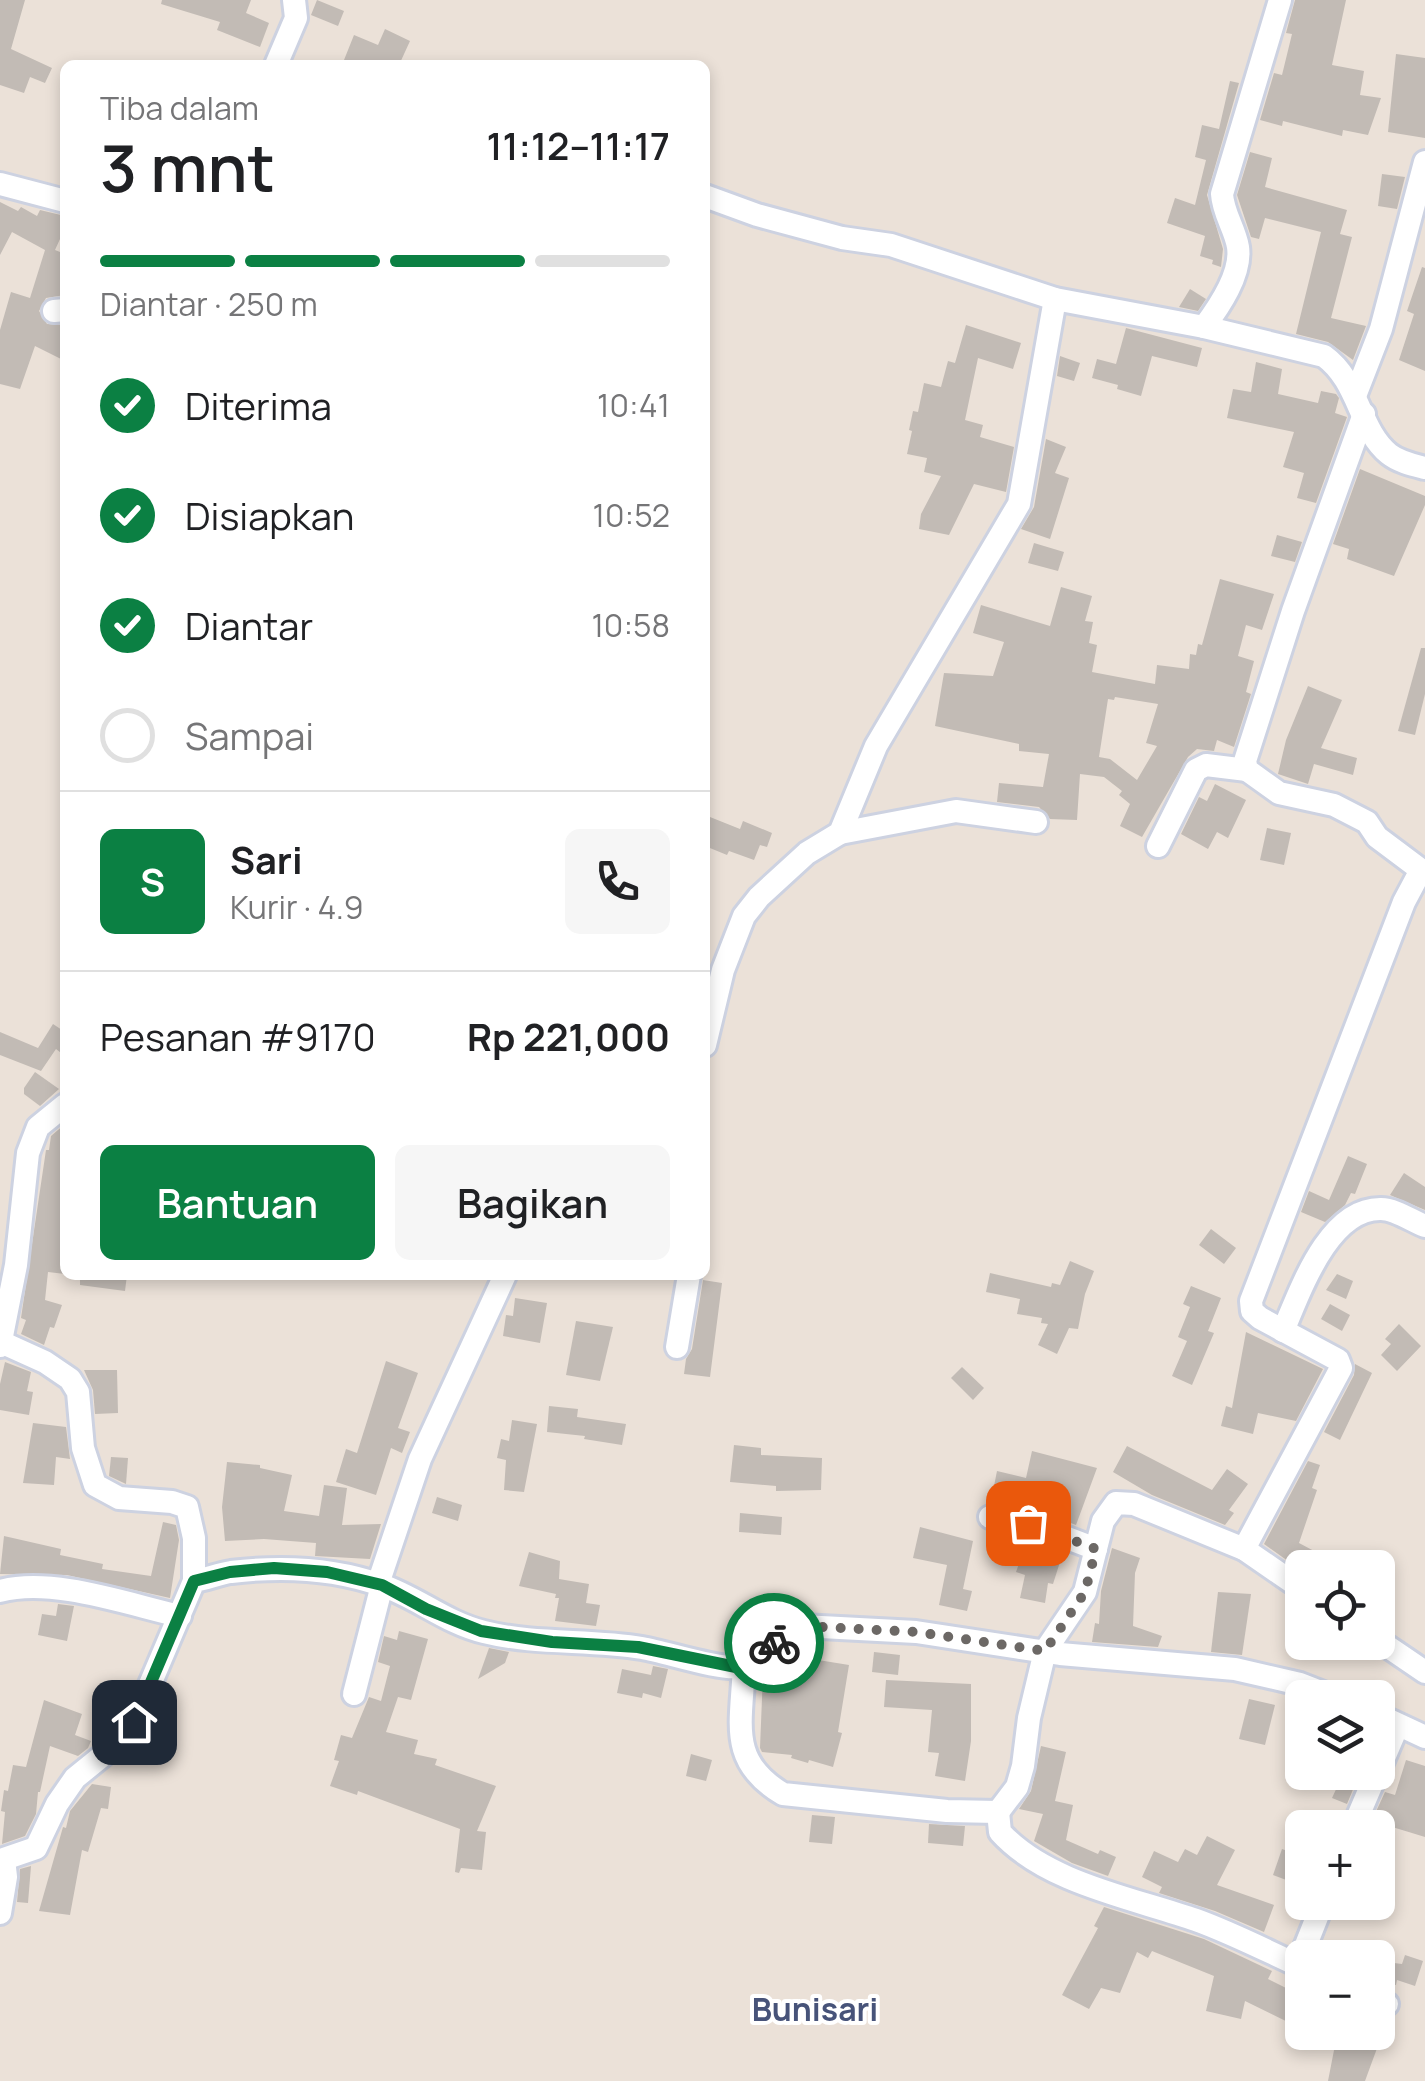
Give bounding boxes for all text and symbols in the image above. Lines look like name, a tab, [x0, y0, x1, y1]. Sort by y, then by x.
text: Tiba dalam	[100, 86, 259, 130]
text: 11:12–11:17	[487, 119, 670, 171]
text: 3 mnt	[100, 123, 275, 212]
text: Diantar · 250 m	[100, 282, 318, 326]
icon: check	[100, 378, 155, 433]
text: Diterima	[185, 379, 332, 431]
text: 10:41	[597, 383, 670, 427]
icon: check	[100, 488, 155, 543]
text: Disiapkan	[185, 489, 354, 541]
text: 10:52	[593, 493, 670, 537]
icon: check	[100, 598, 155, 653]
text: Diantar	[185, 599, 313, 651]
text: 10:58	[591, 603, 670, 647]
text: Sampai	[185, 709, 314, 761]
button: phone	[565, 829, 670, 934]
text: Sari	[230, 833, 303, 885]
text: S	[140, 855, 165, 907]
text: Kurir · 4.9	[230, 885, 364, 929]
text: Pesanan #9170	[100, 1010, 376, 1062]
text: Rp 221,000	[467, 1010, 670, 1062]
button: Bantuan	[100, 1145, 375, 1260]
button: Bagikan	[395, 1145, 670, 1260]
pin	[986, 1481, 1071, 1566]
icon: bag	[1001, 1496, 1056, 1551]
map controls	[1285, 1550, 1395, 2050]
button: locate	[1285, 1550, 1395, 1660]
courier	[724, 1593, 824, 1693]
icon: bike	[747, 1616, 802, 1671]
pin	[92, 1680, 177, 1765]
button: layers	[1285, 1680, 1395, 1790]
icon: home	[107, 1695, 162, 1750]
button: +	[1285, 1810, 1395, 1920]
button: −	[1285, 1940, 1395, 2050]
district label: Bunisari	[752, 1987, 878, 2031]

